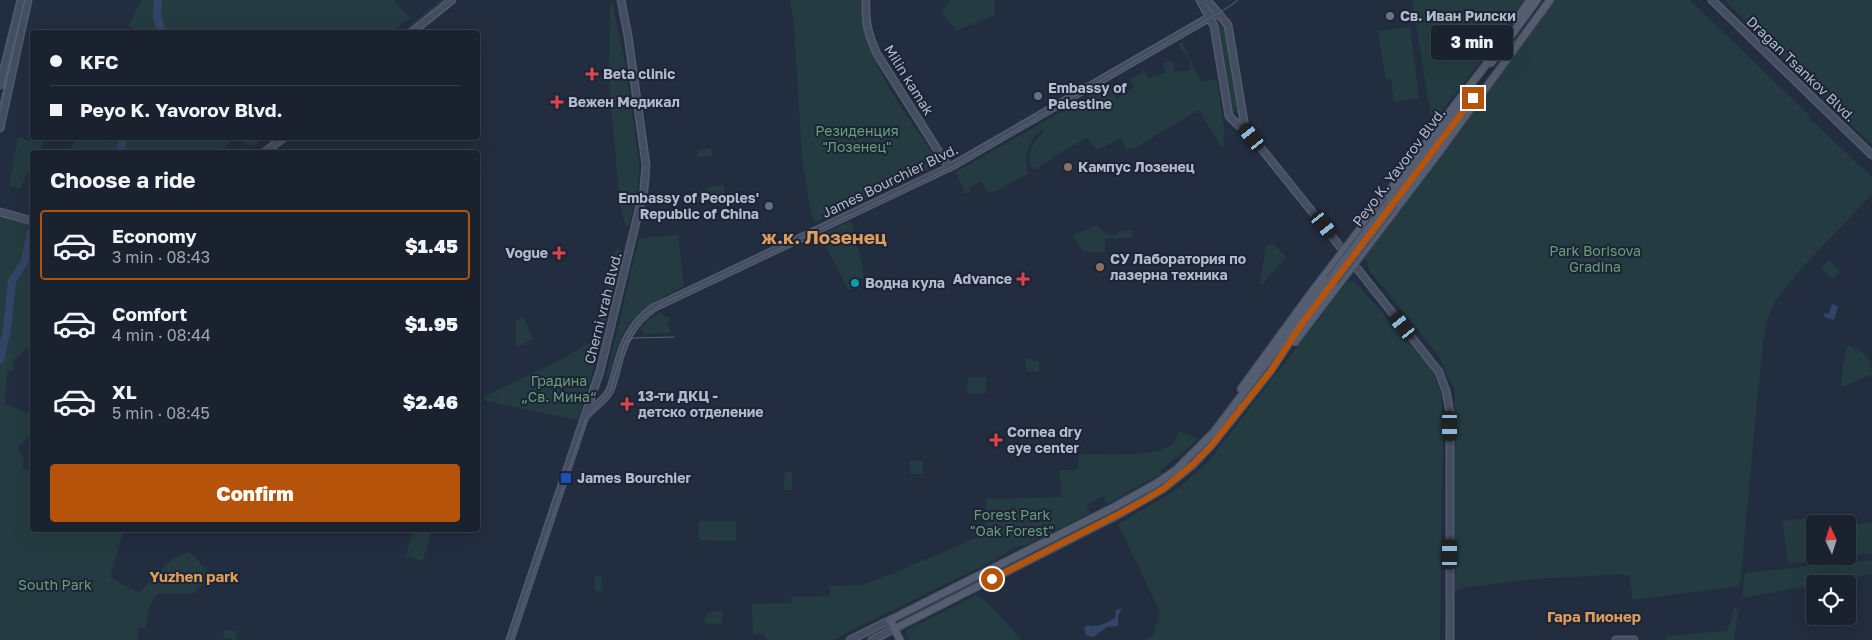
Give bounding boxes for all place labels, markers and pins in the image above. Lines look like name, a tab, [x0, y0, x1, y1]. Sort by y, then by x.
place label: Св. Иван Рилски	[1400, 7, 1516, 24]
marker: Св. Иван Рилски	[1384, 10, 1396, 22]
place label: Beta clinic	[603, 65, 675, 82]
marker: Beta clinic	[585, 67, 599, 81]
place label: Embassy of Palestine	[1048, 79, 1127, 112]
marker: Embassy of Palestine	[1032, 90, 1044, 102]
place label: Вежен Медикал	[568, 93, 680, 110]
marker: Вежен Медикал	[550, 95, 564, 109]
place label: Кампус Лозенец	[1078, 158, 1195, 175]
marker: Кампус Лозенец	[1062, 161, 1074, 173]
place label: Embassy of Peoples' Republic of China	[618, 189, 759, 222]
marker: Embassy of Peoples' Republic of China	[763, 200, 775, 212]
place label: Vogue	[505, 244, 548, 261]
marker: Vogue	[552, 246, 566, 260]
place label: СУ Лаборатория по лазерна техника	[1110, 250, 1246, 283]
marker: СУ Лаборатория по лазерна техника	[1094, 261, 1106, 273]
place label: Advance	[953, 270, 1012, 287]
marker: Advance	[1016, 272, 1030, 286]
place label: Водна кула	[865, 274, 945, 291]
marker: Водна кула	[849, 277, 861, 289]
place label: 13-ти ДКЦ - детско отделение	[638, 387, 764, 420]
marker: 13-ти ДКЦ - детско отделение	[620, 397, 634, 411]
place label: Cornea dry eye center	[1007, 423, 1083, 456]
marker: Cornea dry eye center	[989, 433, 1003, 447]
place label: James Bourchier	[577, 469, 691, 486]
marker: James Bourchier	[559, 471, 573, 485]

